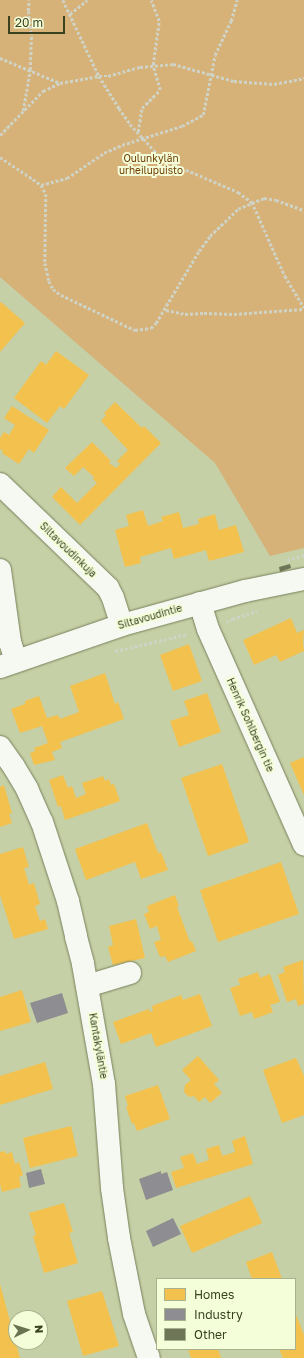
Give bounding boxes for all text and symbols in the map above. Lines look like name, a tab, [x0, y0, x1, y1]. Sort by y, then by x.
scale bar	[10, 8, 67, 34]
text: 20 m	[15, 15, 43, 30]
park label: Oulunkylän urheilupuisto	[119, 152, 183, 176]
street label: Siltavoudinkuja	[37, 520, 99, 580]
street label: Siltavoudintie	[116, 602, 184, 632]
street label: Henrik Sohlbergin tie	[224, 676, 276, 774]
street label: Kantakyläntie	[86, 1012, 110, 1080]
legend	[156, 1278, 296, 1350]
text: Homes	[194, 1287, 234, 1302]
text: Industry	[194, 1307, 243, 1322]
north arrow	[8, 1310, 48, 1350]
text: N	[33, 1325, 46, 1334]
text: Other	[194, 1327, 227, 1342]

